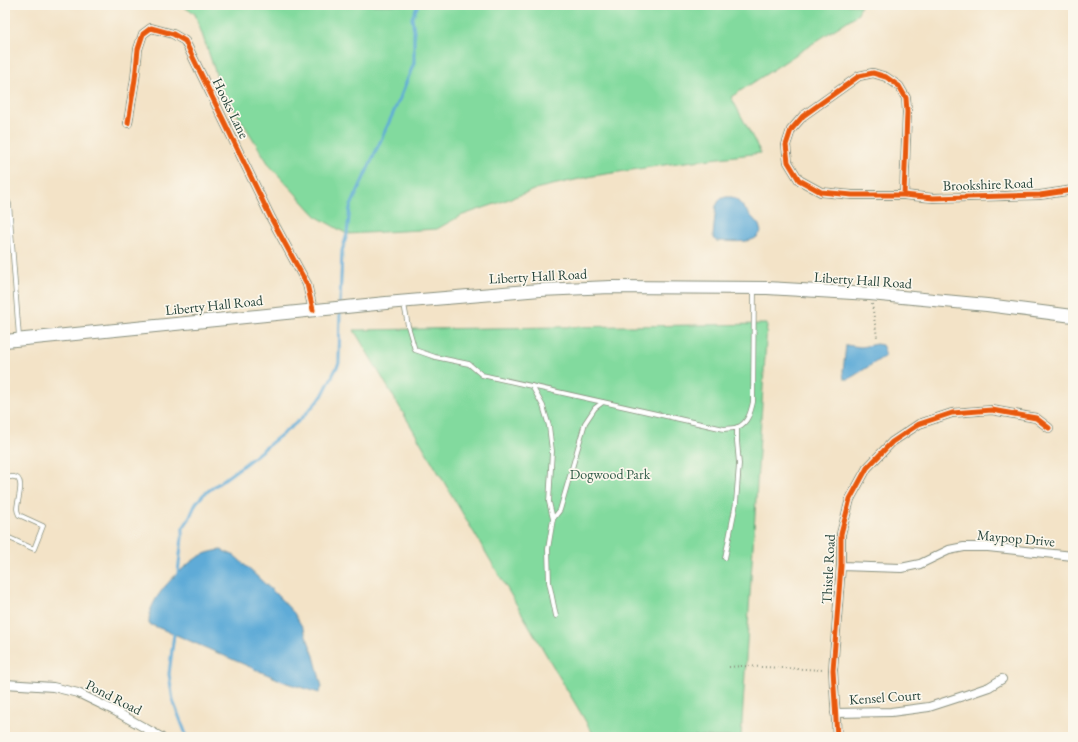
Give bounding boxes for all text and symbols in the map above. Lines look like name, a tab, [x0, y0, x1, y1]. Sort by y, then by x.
street label: Hooks Lane	[209, 75, 254, 142]
street label: Brookshire Road	[942, 173, 1034, 195]
street label: Liberty Hall Road	[489, 264, 588, 288]
street label: Liberty Hall Road	[813, 268, 913, 292]
street label: Liberty Hall Road	[164, 291, 265, 319]
park label: Dogwood Park	[570, 465, 651, 483]
street label: Maypop Drive	[976, 526, 1056, 550]
street label: Thistle Road	[817, 533, 839, 604]
street label: Pond Road	[83, 675, 146, 719]
street label: Kensel Court	[849, 685, 922, 708]

